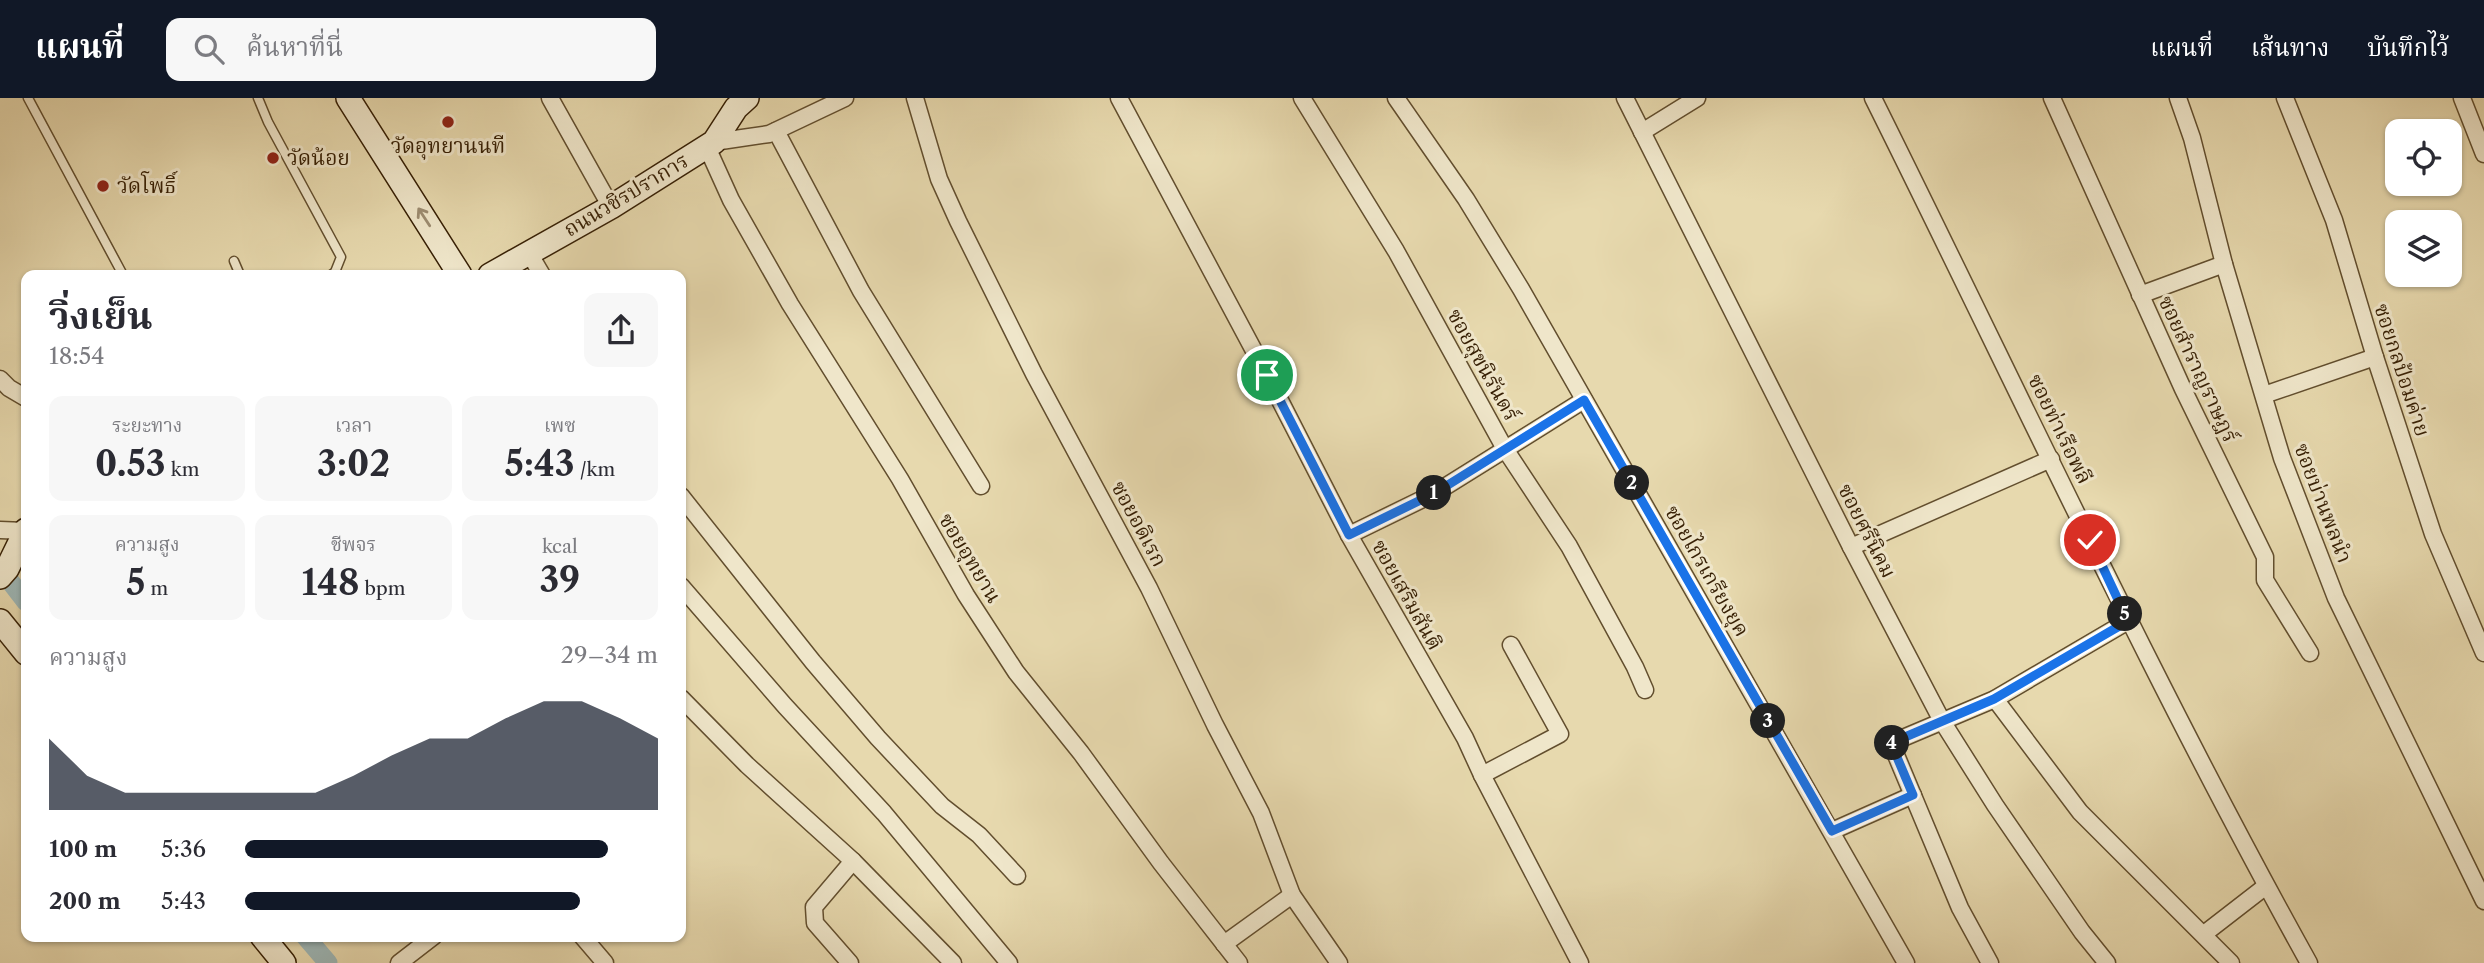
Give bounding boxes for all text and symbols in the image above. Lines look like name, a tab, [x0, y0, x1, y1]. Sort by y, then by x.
search box	[166, 18, 656, 81]
text: แผนที่	[35, 26, 124, 67]
icon: search	[190, 30, 228, 68]
text: ค้นหาที่นี่	[246, 31, 343, 63]
text: แผนที่	[2150, 33, 2213, 62]
text: เส้นทาง	[2251, 33, 2329, 62]
text: บันทึกไว้	[2367, 33, 2449, 62]
marker: วัดอุทยานนที	[440, 114, 456, 130]
map controls	[2385, 119, 2462, 287]
button: locate	[2385, 119, 2462, 196]
place label: วัดอุทยานนที	[391, 133, 505, 160]
place label: วัดน้อย	[287, 145, 350, 170]
street label: ถนนวชิรปราการ	[559, 148, 693, 242]
marker: วัดน้อย	[265, 150, 281, 166]
place label: วัดโพธิ์	[117, 170, 178, 198]
marker: วัดโพธิ์	[95, 178, 111, 194]
one-way arrow	[416, 208, 430, 228]
button: layers	[2385, 210, 2462, 287]
street label: ซอยสำราญราษฎร์	[2154, 291, 2244, 447]
text: วิ่งเย็น	[49, 292, 153, 339]
button: share	[584, 293, 658, 367]
street label: ซอยกลป้อมค่าย	[2369, 300, 2436, 440]
street label: ซอยสุขนิรันดร์	[1441, 304, 1525, 427]
text: 18:54	[49, 342, 105, 370]
pin	[1237, 345, 1297, 405]
icon: arrive	[1248, 356, 1286, 394]
street label: ซอยท่าเรือพลี	[2023, 370, 2098, 488]
text: ระยะทาง	[112, 414, 182, 437]
text: เวลา	[335, 414, 372, 437]
text: เพซ	[544, 414, 576, 437]
street label: ซอยบ่านพลนำ	[2289, 440, 2358, 566]
text: 0.53	[95, 442, 166, 485]
text: 3:02	[317, 442, 390, 485]
text: 5:43	[504, 442, 575, 485]
text: km	[166, 458, 199, 481]
text: /km	[575, 458, 615, 481]
pin: 2	[1614, 466, 1650, 500]
text: 2	[1626, 471, 1637, 494]
pin: 1	[1416, 476, 1452, 510]
street label: ซอยอดิเรก	[1106, 477, 1172, 571]
street label: ซอยศรีนิคม	[1833, 479, 1902, 582]
text: 1	[1429, 481, 1438, 504]
street label: ซอยไกรเกรียงยุค	[1658, 500, 1757, 642]
street label: ซอยอุทยาน	[932, 508, 1007, 608]
pin	[2060, 510, 2120, 570]
icon: check	[2071, 521, 2109, 559]
text: ความสูง	[115, 533, 180, 556]
text: ชีพจร	[331, 533, 376, 556]
text: kcal	[542, 535, 578, 558]
street label: ซอยเสริมสันติ	[1367, 535, 1448, 654]
text: 39	[539, 558, 580, 601]
text: 5	[126, 561, 145, 604]
text: 148	[302, 561, 360, 604]
text: m	[145, 577, 168, 600]
text: bpm	[360, 577, 405, 600]
pin: 5	[2108, 596, 2142, 632]
text: 5	[2119, 602, 2130, 625]
text: 29–34 m	[561, 641, 658, 669]
text: ความสูง	[49, 643, 127, 671]
pin: 3	[1750, 704, 1786, 738]
text: 3	[1762, 709, 1773, 732]
pin: 4	[1874, 726, 1910, 760]
text: 4	[1886, 731, 1897, 754]
text: 100 m	[49, 835, 117, 863]
text: 5:36	[161, 835, 206, 863]
text: 200 m	[49, 887, 121, 915]
text: 5:43	[161, 887, 206, 915]

